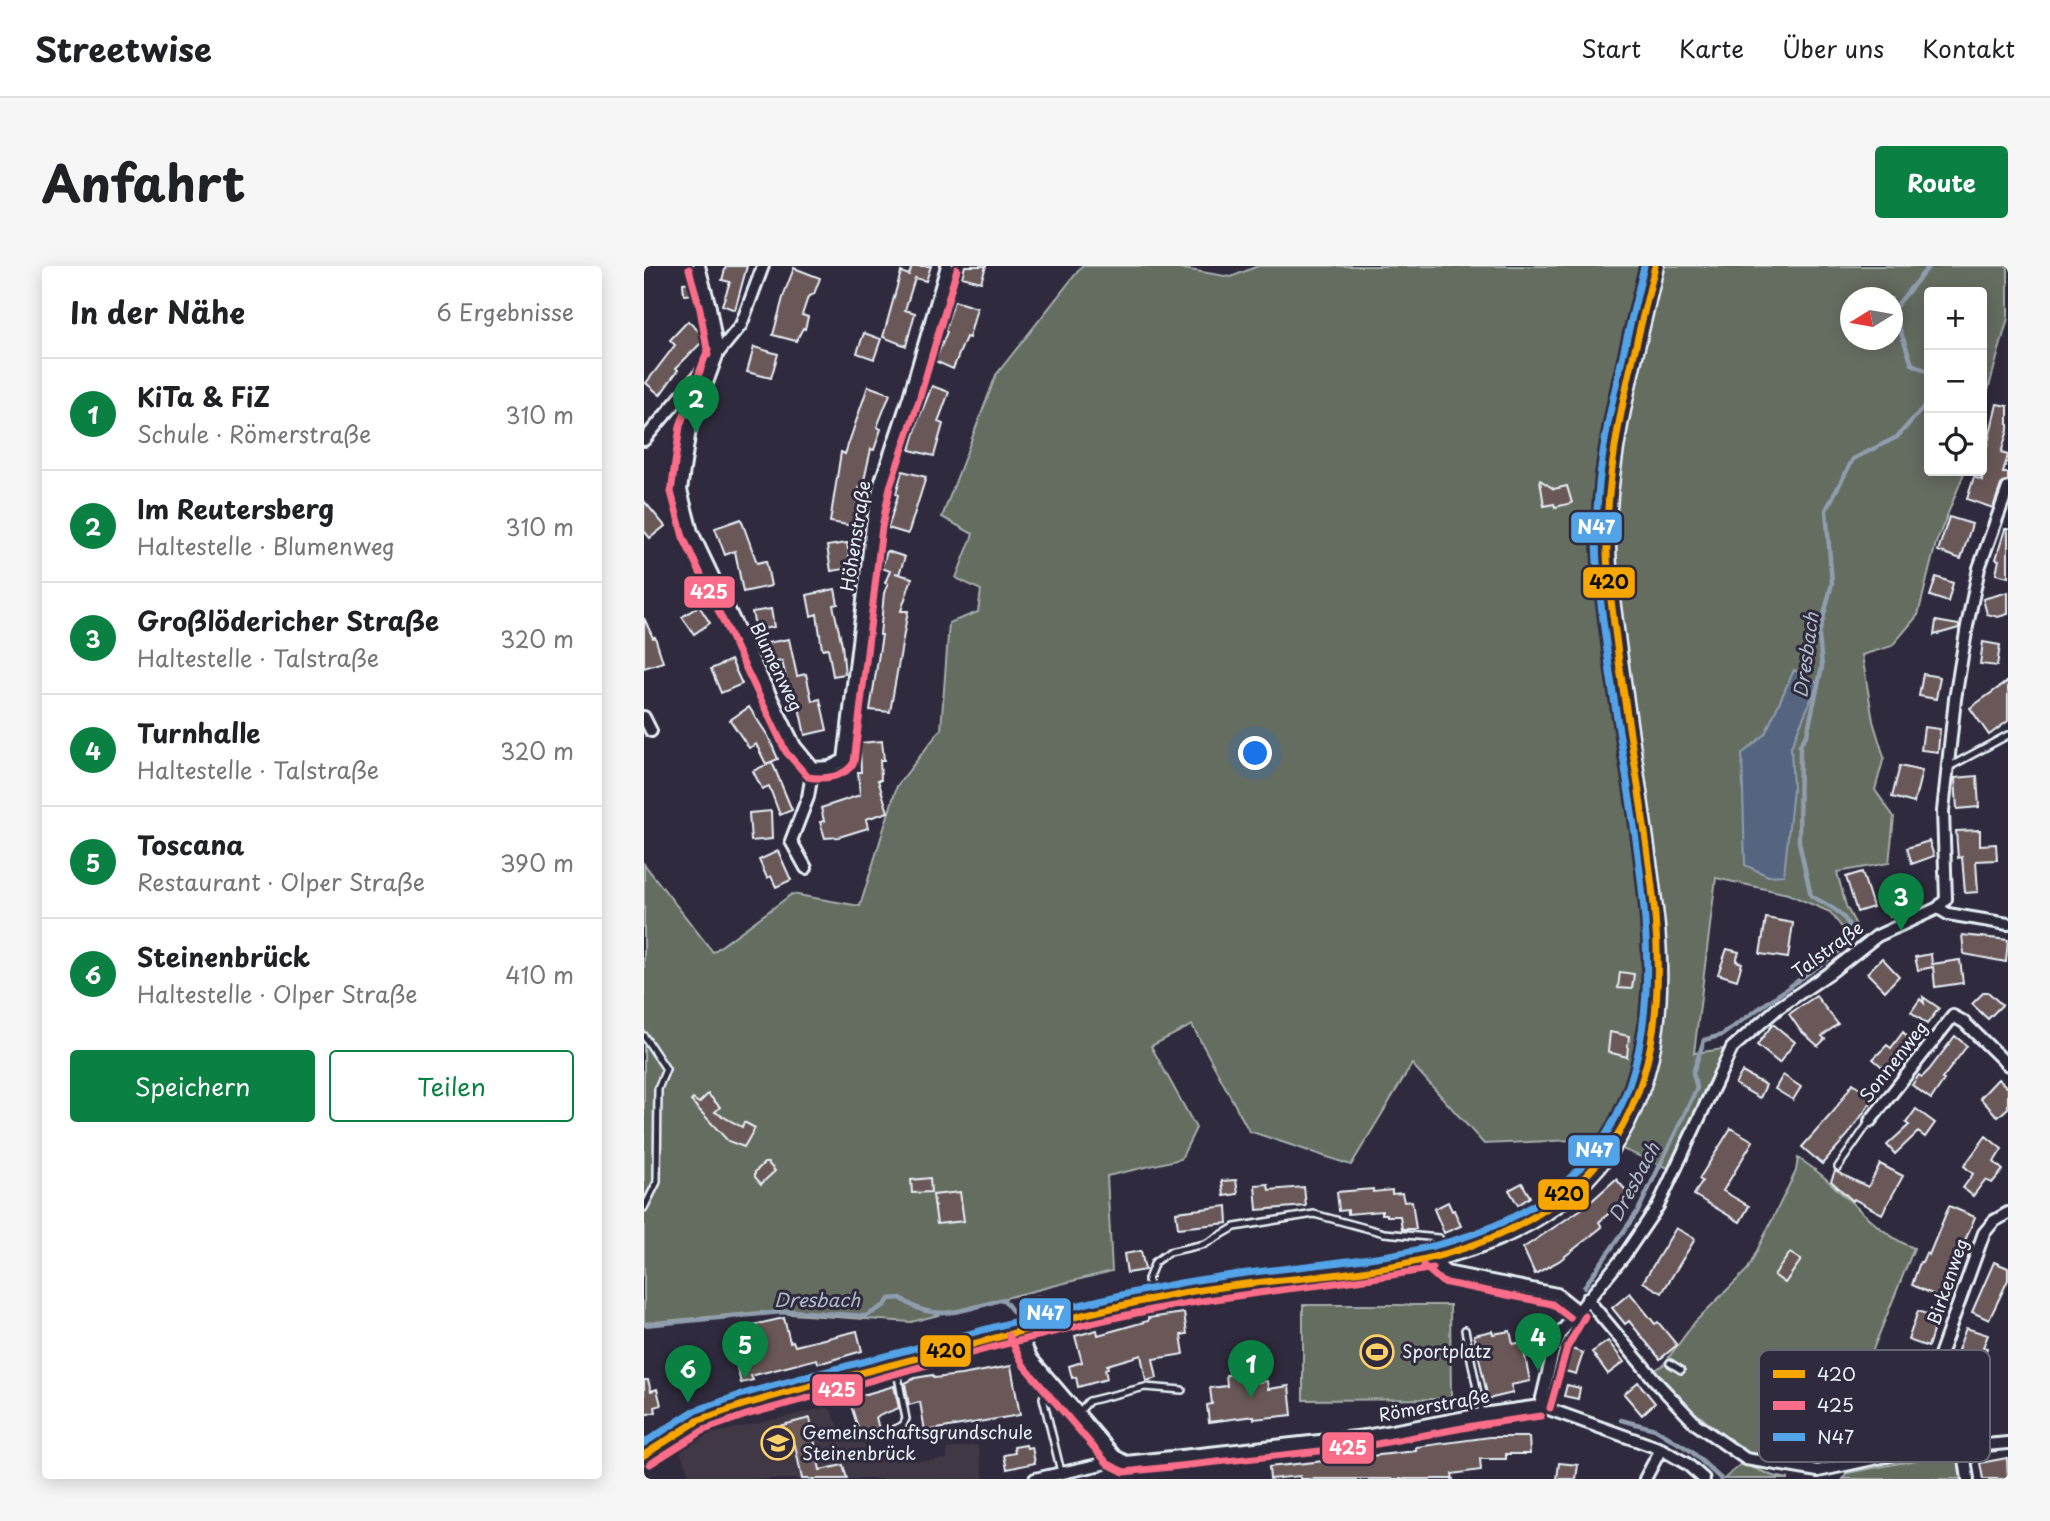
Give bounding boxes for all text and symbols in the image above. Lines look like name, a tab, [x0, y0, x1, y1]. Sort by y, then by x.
text: Streetwise	[35, 23, 212, 73]
text: Start	[1581, 30, 1641, 66]
text: Karte	[1679, 30, 1744, 66]
text: Über uns	[1782, 30, 1884, 66]
text: Kontakt	[1922, 30, 2015, 66]
text: Anfahrt	[42, 145, 245, 219]
button: Route	[1875, 146, 2008, 218]
north arrow	[1840, 287, 1903, 350]
map controls	[1924, 287, 1987, 476]
button: +	[1924, 287, 1987, 350]
text: In der Nähe	[70, 289, 245, 334]
text: 6 Ergebnisse	[437, 294, 574, 329]
button: −	[1924, 350, 1987, 413]
pin: 2	[673, 375, 719, 433]
text: KiTa & FiZ	[137, 377, 270, 416]
text: 1	[88, 397, 99, 432]
text: 310 m	[505, 397, 574, 432]
button: locate	[1924, 413, 1987, 476]
text: Schule · Römerstraße	[137, 416, 371, 451]
street label: Höhenstraße	[832, 478, 877, 593]
text: Im Reutersberg	[137, 489, 334, 528]
text: 2	[85, 509, 101, 544]
text: 310 m	[505, 509, 574, 544]
line badge: N47	[1570, 511, 1623, 544]
text: N47	[1577, 512, 1615, 540]
text: Haltestelle · Blumenweg	[137, 528, 395, 563]
line badge: 420	[1582, 566, 1636, 599]
text: 420	[1589, 567, 1629, 595]
line badge: 425	[683, 575, 736, 609]
text: 425	[690, 577, 728, 605]
text: Großlödericher Straße	[137, 601, 439, 640]
water label: Dresbach	[1785, 609, 1825, 699]
street label: Blumenweg	[744, 617, 811, 716]
text: 3	[85, 621, 101, 656]
text: 320 m	[500, 621, 574, 656]
text: Haltestelle · Talstraße	[137, 640, 379, 675]
text: Turnhalle	[137, 713, 261, 752]
text: 4	[85, 733, 101, 768]
text: 320 m	[500, 733, 574, 768]
your location	[1238, 736, 1272, 770]
text: Haltestelle · Talstraße	[137, 752, 379, 787]
text: Toscana	[137, 825, 244, 864]
text: 5	[86, 845, 100, 880]
text: 390 m	[500, 845, 574, 880]
text: Restaurant · Olper Straße	[137, 864, 425, 899]
pin: 3	[1878, 873, 1924, 931]
street label: Talstraße	[1786, 914, 1869, 984]
text: Steinenbrück	[137, 937, 310, 976]
text: 6	[85, 957, 101, 992]
text: 410 m	[505, 957, 574, 992]
text: Haltestelle · Olper Straße	[137, 976, 417, 1011]
street label: Sonnenweg	[1852, 1014, 1934, 1108]
button: Speichern	[70, 1050, 315, 1122]
button: Teilen	[329, 1050, 574, 1122]
line badge: N47	[1567, 1134, 1621, 1167]
text: N47	[1575, 1135, 1613, 1163]
water label: Dresbach	[1601, 1136, 1666, 1226]
line badge: 420	[1537, 1178, 1590, 1211]
text: 420	[1544, 1179, 1584, 1207]
street label: Birkenweg	[1919, 1234, 1974, 1329]
water label: Dresbach	[774, 1285, 861, 1313]
line badge: N47	[1018, 1297, 1072, 1330]
text: N47	[1026, 1298, 1064, 1326]
pin: 4	[1515, 1313, 1561, 1371]
pin: 5	[722, 1321, 768, 1379]
sports icon: Sportplatz	[1358, 1333, 1396, 1371]
line badge: 420	[919, 1334, 972, 1368]
text: 420	[926, 1336, 966, 1364]
place label: Sportplatz	[1402, 1337, 1491, 1364]
pin: 1	[1228, 1340, 1274, 1398]
pin: 6	[665, 1345, 711, 1403]
legend	[1759, 1350, 1990, 1462]
text: 420	[1817, 1359, 1856, 1387]
line badge: 425	[811, 1373, 864, 1407]
text: 425	[818, 1375, 856, 1403]
street label: Römerstraße	[1376, 1381, 1491, 1428]
text: 425	[1817, 1390, 1854, 1418]
place label: Gemeinschaftsgrundschule Steinenbrück	[802, 1418, 1033, 1466]
text: N47	[1817, 1422, 1854, 1450]
school or university icon: Gemeinschaftsgrundschule Steinenbrück	[759, 1424, 797, 1462]
line badge: 425	[1321, 1431, 1375, 1465]
text: 425	[1329, 1433, 1367, 1461]

